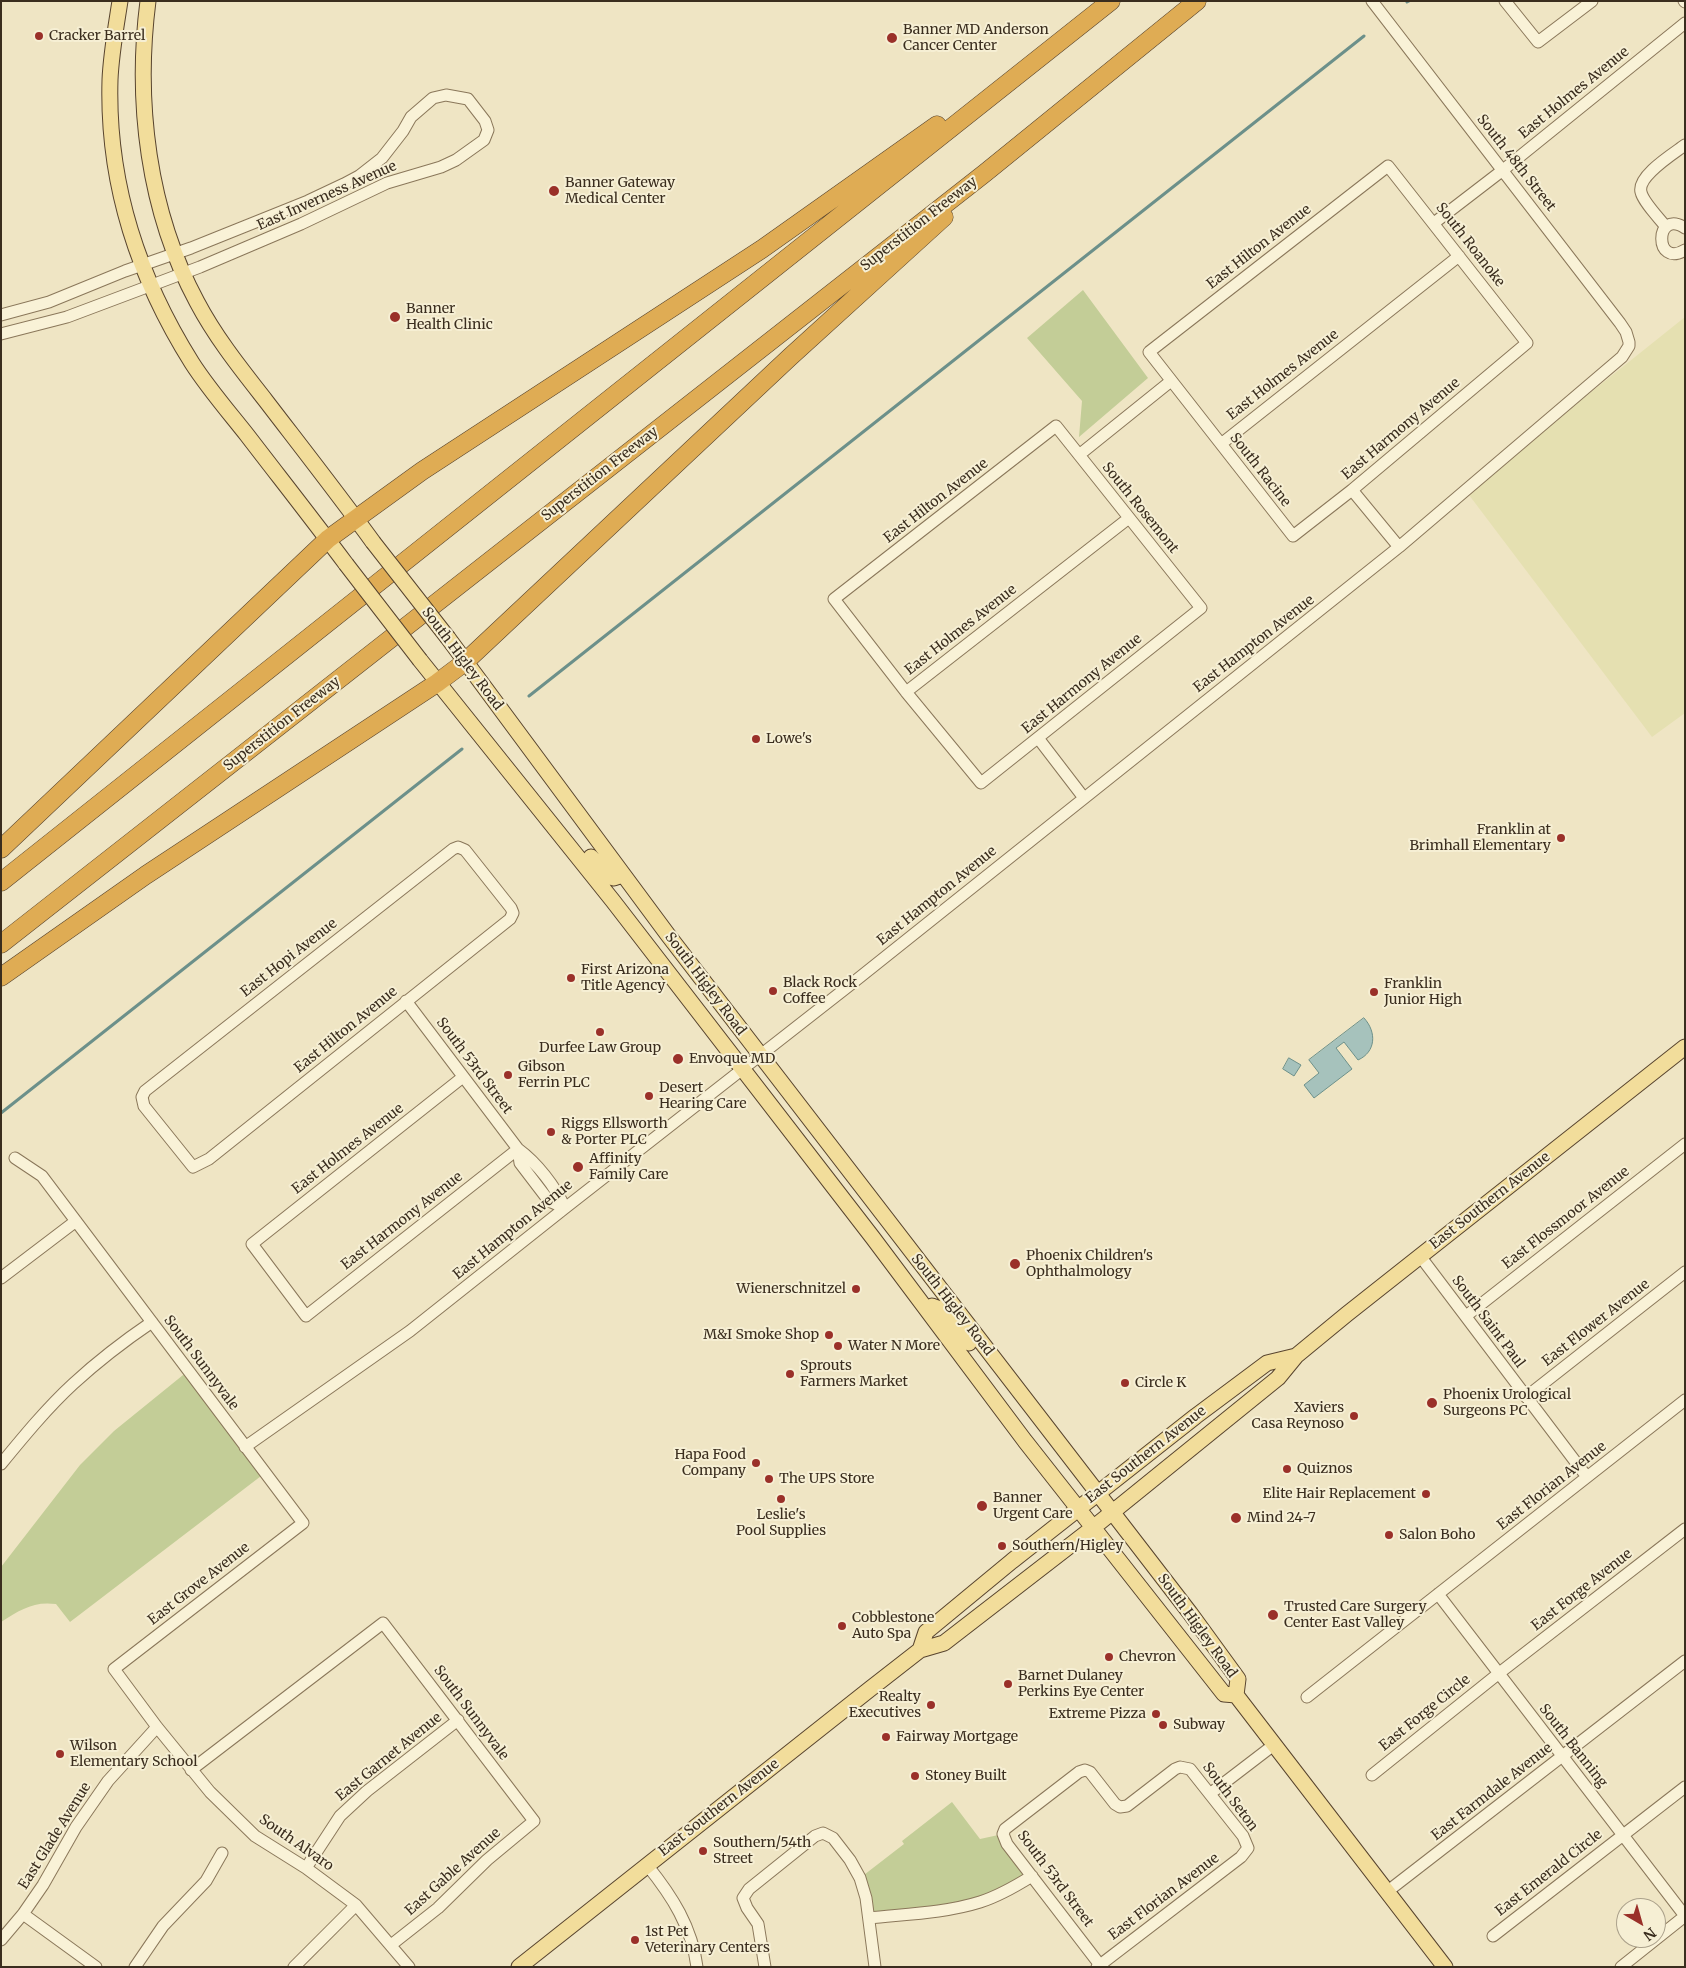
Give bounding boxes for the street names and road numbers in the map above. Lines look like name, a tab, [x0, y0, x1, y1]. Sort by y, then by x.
street label: East Holmes Avenue	[1516, 43, 1632, 143]
street label: South 48th Street	[1473, 111, 1559, 215]
street label: East Inverness Avenue	[255, 158, 399, 234]
street label: Superstition Freeway	[857, 173, 981, 275]
street label: South Roanoke	[1432, 200, 1508, 290]
street label: East Hilton Avenue	[1204, 201, 1314, 293]
street label: East Holmes Avenue	[1224, 326, 1342, 424]
street label: East Harmony Avenue	[1339, 375, 1463, 483]
street label: Superstition Freeway	[538, 423, 662, 525]
street label: South Racine	[1226, 430, 1294, 510]
street label: East Hilton Avenue	[881, 455, 991, 547]
street label: South Rosemont	[1098, 459, 1182, 557]
street label: East Holmes Avenue	[902, 581, 1020, 679]
street label: East Hampton Avenue	[1190, 592, 1318, 696]
street label: South Higley Road	[418, 604, 506, 714]
street label: East Harmony Avenue	[1019, 631, 1145, 737]
street label: Superstition Freeway	[220, 673, 344, 775]
street label: East Hampton Avenue	[874, 843, 1000, 949]
street label: East Hopi Avenue	[238, 915, 340, 1001]
street label: South Higley Road	[661, 929, 749, 1039]
street label: East Hilton Avenue	[291, 983, 401, 1077]
street label: South 53rd Street	[432, 1015, 516, 1117]
street label: East Holmes Avenue	[289, 1100, 407, 1198]
street label: East Southern Avenue	[1427, 1149, 1553, 1253]
street label: East Flossmoor Avenue	[1499, 1163, 1633, 1273]
street label: East Harmony Avenue	[338, 1169, 466, 1273]
street label: East Hampton Avenue	[450, 1177, 576, 1283]
street label: South Higley Road	[907, 1251, 997, 1359]
street label: South Saint Paul	[1448, 1273, 1528, 1371]
street label: East Flower Avenue	[1539, 1276, 1653, 1370]
street label: South Sunnyvale	[160, 1312, 242, 1414]
street label: East Southern Avenue	[1083, 1403, 1209, 1507]
street label: East Florian Avenue	[1494, 1438, 1610, 1534]
street label: East Grove Avenue	[145, 1539, 253, 1629]
street label: East Forge Avenue	[1528, 1546, 1636, 1634]
street label: South Higley Road	[1154, 1571, 1240, 1681]
street label: South Sunnyvale	[430, 1662, 512, 1764]
street label: East Forge Circle	[1376, 1671, 1474, 1755]
street label: South Banning	[1535, 1701, 1611, 1791]
street label: East Garnet Avenue	[333, 1709, 445, 1805]
street label: East Farmdale Avenue	[1428, 1740, 1556, 1844]
street label: East Southern Avenue	[656, 1756, 782, 1860]
street label: South Seton	[1199, 1759, 1261, 1835]
street label: East Glade Avenue	[15, 1779, 95, 1893]
street label: South Alvaro	[256, 1811, 336, 1875]
street label: East Gable Avenue	[402, 1825, 504, 1919]
street label: East Emerald Circle	[1492, 1826, 1606, 1920]
street label: South 53rd Street	[1013, 1828, 1097, 1930]
street label: East Florian Avenue	[1106, 1850, 1222, 1944]

